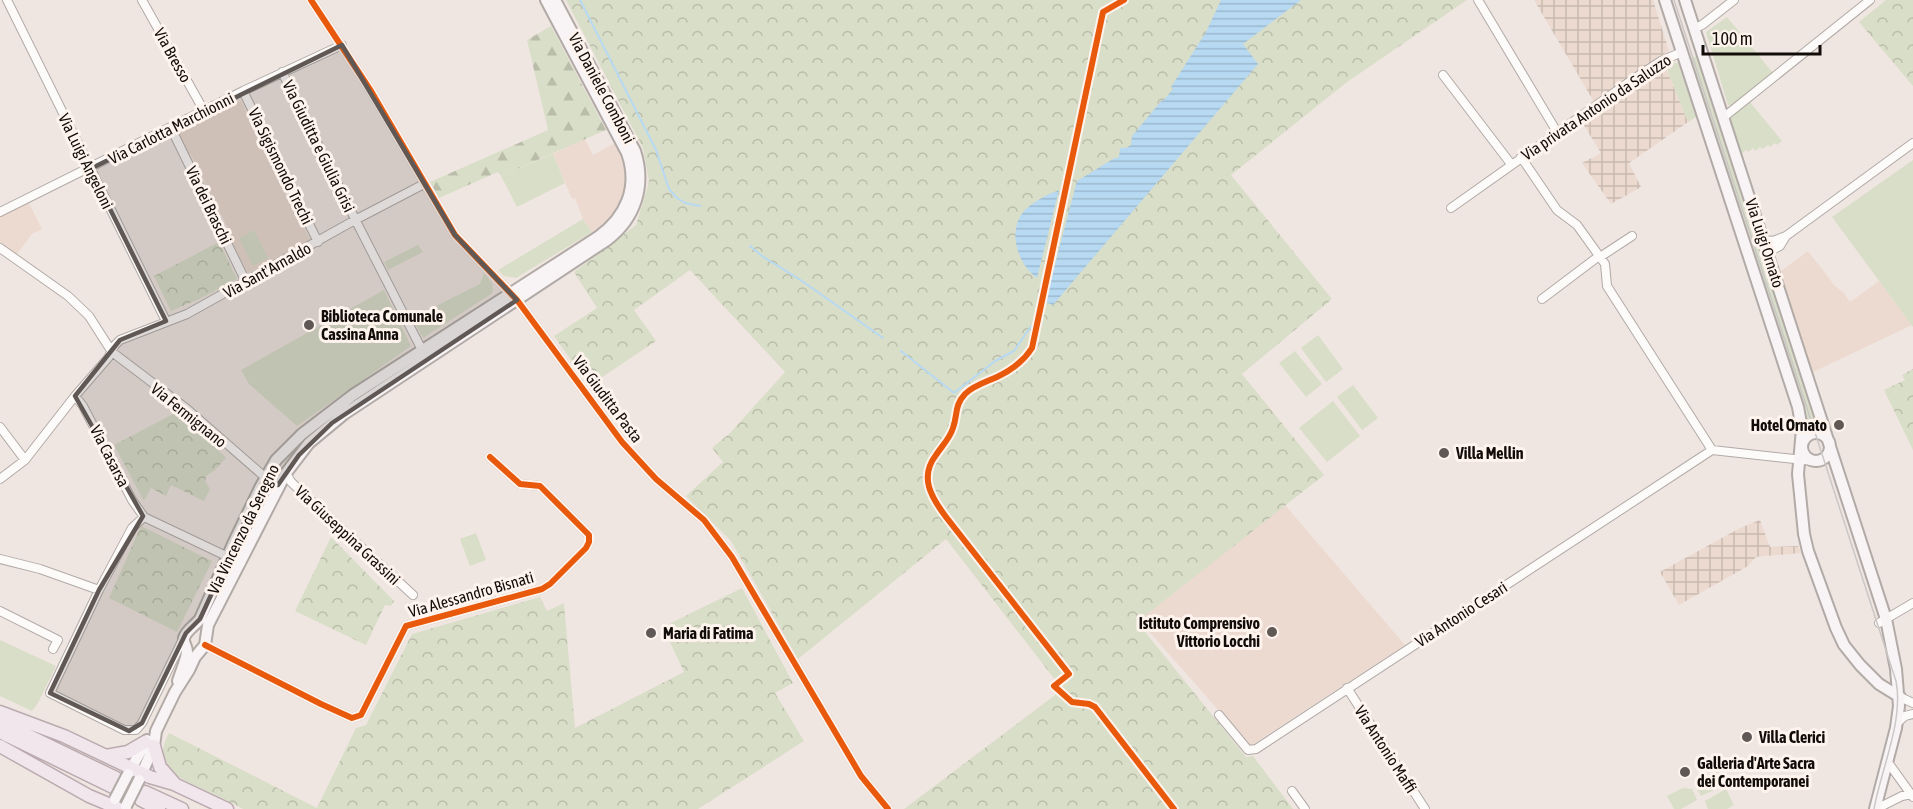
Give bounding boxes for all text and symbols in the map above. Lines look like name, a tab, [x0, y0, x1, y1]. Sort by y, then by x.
scale bar	[1703, 18, 1820, 56]
street label: Via Bresso	[151, 25, 195, 85]
text: 100 m	[1712, 28, 1753, 49]
street label: Via Daniele Comboni	[565, 30, 639, 146]
street label: Via privata Antonio da Saluzzo	[1518, 50, 1675, 165]
street label: Via Giuditta e Giulia Grisi	[279, 77, 359, 215]
street label: Via Carlotta Marchionni	[105, 89, 237, 167]
street label: Via Sigismondo Trechi	[244, 105, 317, 228]
street label: Via Luigi Angeloni	[54, 110, 117, 212]
street label: Via dei Braschi	[182, 163, 236, 247]
street label: Via Luigi Ornato	[1741, 196, 1788, 290]
street label: Via Sant'Arnaldo	[220, 239, 314, 301]
place label: Biblioteca Comunale Cassina Anna	[321, 307, 443, 343]
marker: Biblioteca Comunale Cassina Anna	[302, 318, 316, 332]
street label: Via Giuditta Pasta	[570, 352, 646, 446]
street label: Via Fermignano	[147, 379, 230, 452]
place label: Hotel Ornato	[1751, 416, 1827, 434]
marker: Hotel Ornato	[1832, 418, 1846, 432]
street label: Via Casarsa	[87, 422, 133, 490]
place label: Villa Mellin	[1455, 444, 1524, 462]
marker: Villa Mellin	[1437, 446, 1451, 460]
street label: Via Vincenzo da Seregno	[204, 461, 283, 597]
street label: Via Giuseppina Grassini	[291, 482, 404, 589]
street label: Via Alessandro Bisnati	[406, 568, 536, 620]
street label: Via Antonio Cesari	[1412, 578, 1510, 650]
place label: Istituto Comprensivo Vittorio Locchi	[1139, 614, 1260, 650]
place label: Maria di Fatima	[663, 624, 753, 642]
marker: Istituto Comprensivo Vittorio Locchi	[1265, 625, 1279, 639]
marker: Maria di Fatima	[644, 626, 658, 640]
street label: Via Antonio Maffi	[1351, 702, 1421, 796]
place label: Villa Clerici	[1758, 728, 1825, 746]
marker: Villa Clerici	[1740, 730, 1754, 744]
place label: Galleria d'Arte Sacra dei Contemporanei	[1697, 754, 1815, 790]
marker: Galleria d'Arte Sacra dei Contemporanei	[1678, 765, 1692, 779]

